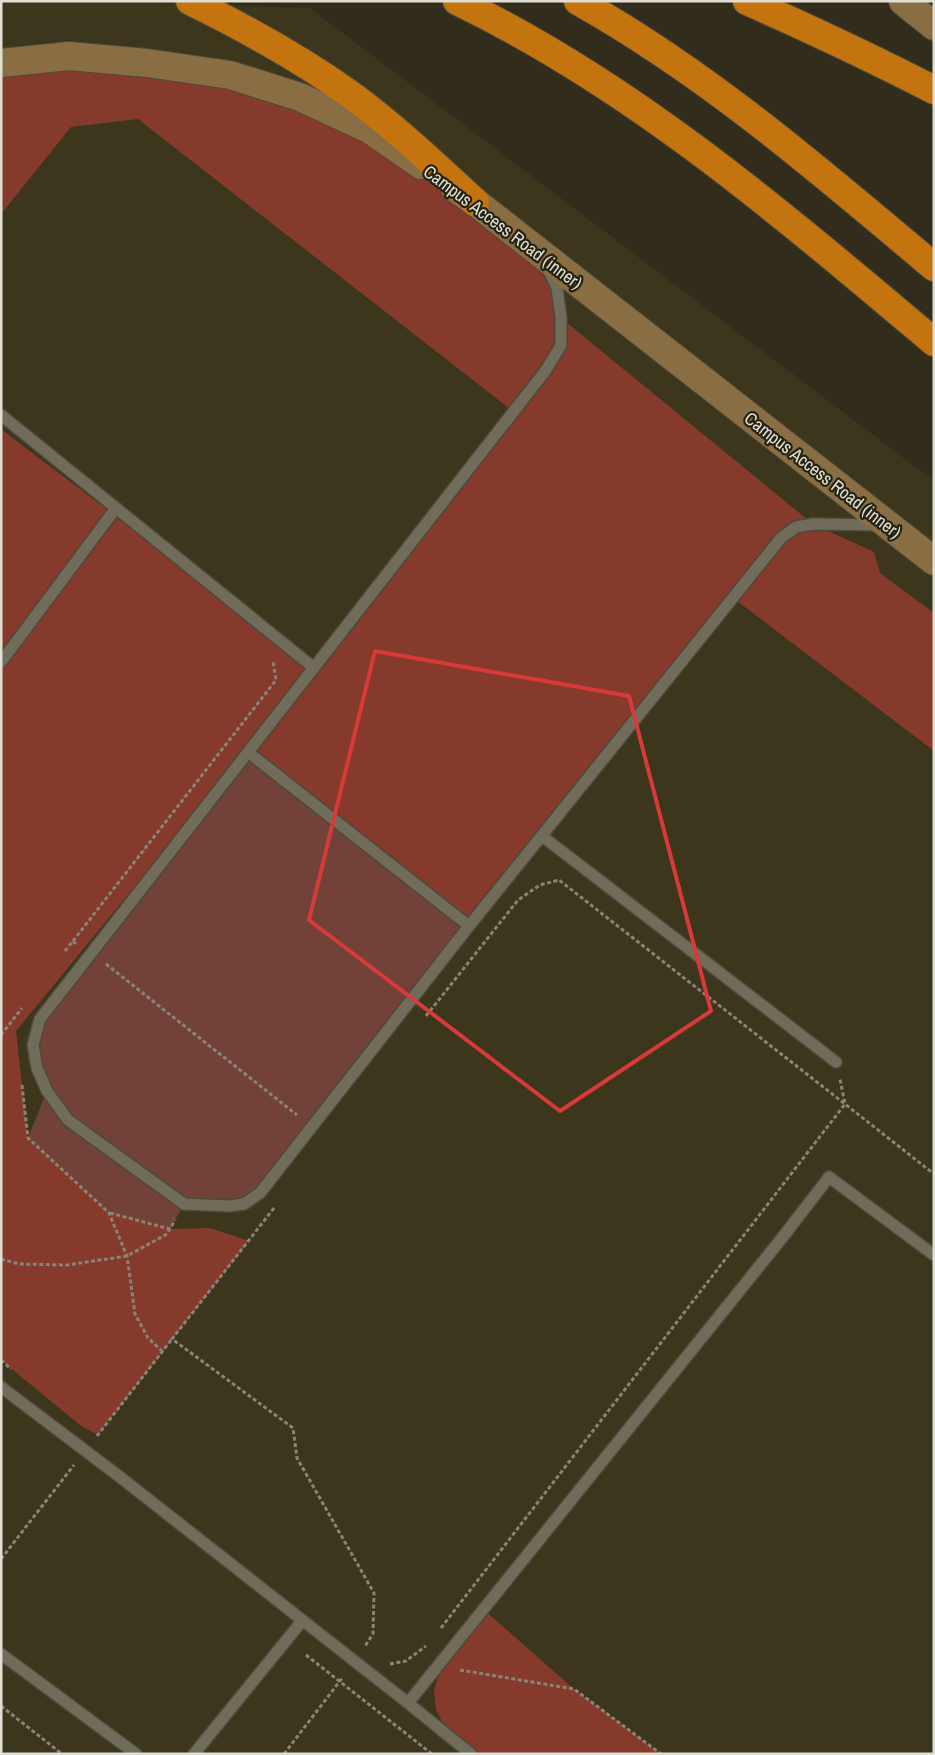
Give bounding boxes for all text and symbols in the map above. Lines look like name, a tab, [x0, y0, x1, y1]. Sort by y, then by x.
street label: Campus Access Road (inner)	[418, 159, 588, 295]
street label: Campus Access Road (inner)	[739, 406, 907, 544]

